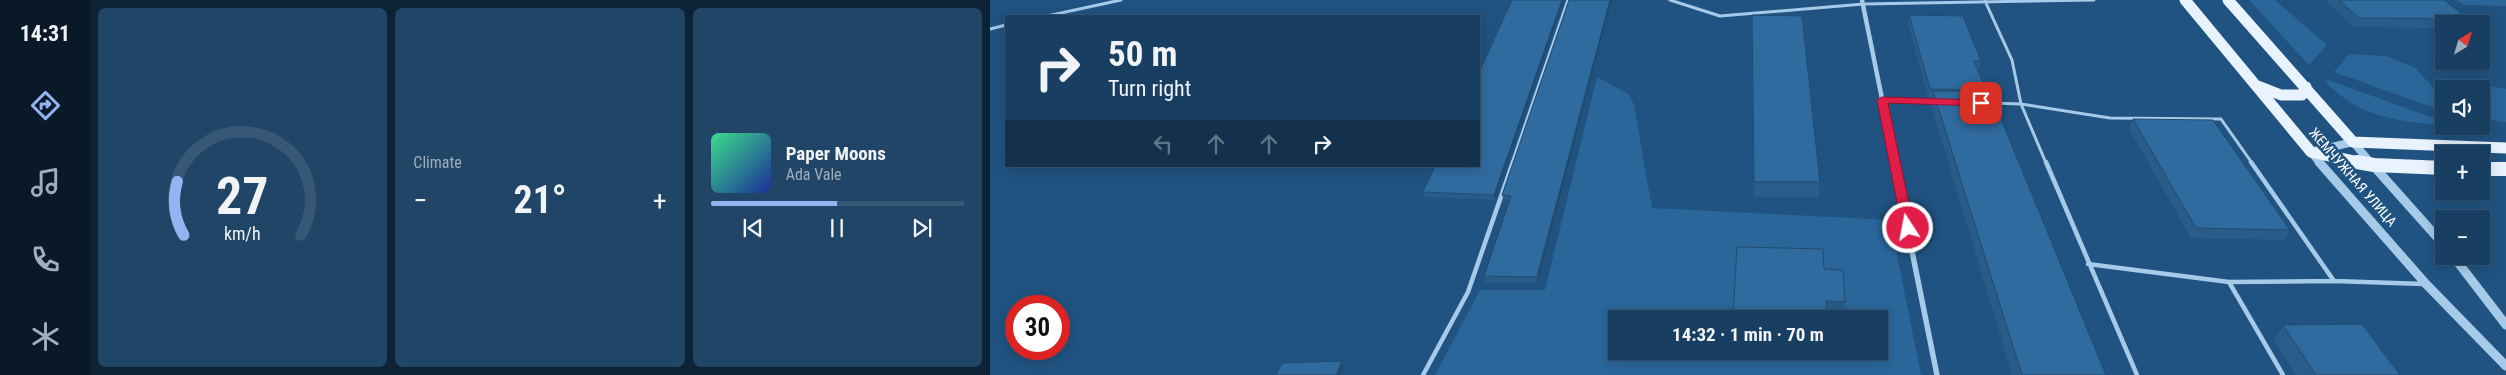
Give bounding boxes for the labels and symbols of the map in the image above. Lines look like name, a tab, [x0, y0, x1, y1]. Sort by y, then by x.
north arrow	[2435, 15, 2490, 70]
pin	[1960, 82, 2002, 124]
street label: ЖЕМЧУЖНАЯ УЛИЦА	[2306, 124, 2400, 230]
position arrow	[1881, 201, 1933, 253]
speed limit sign: 30	[1005, 295, 1070, 360]

